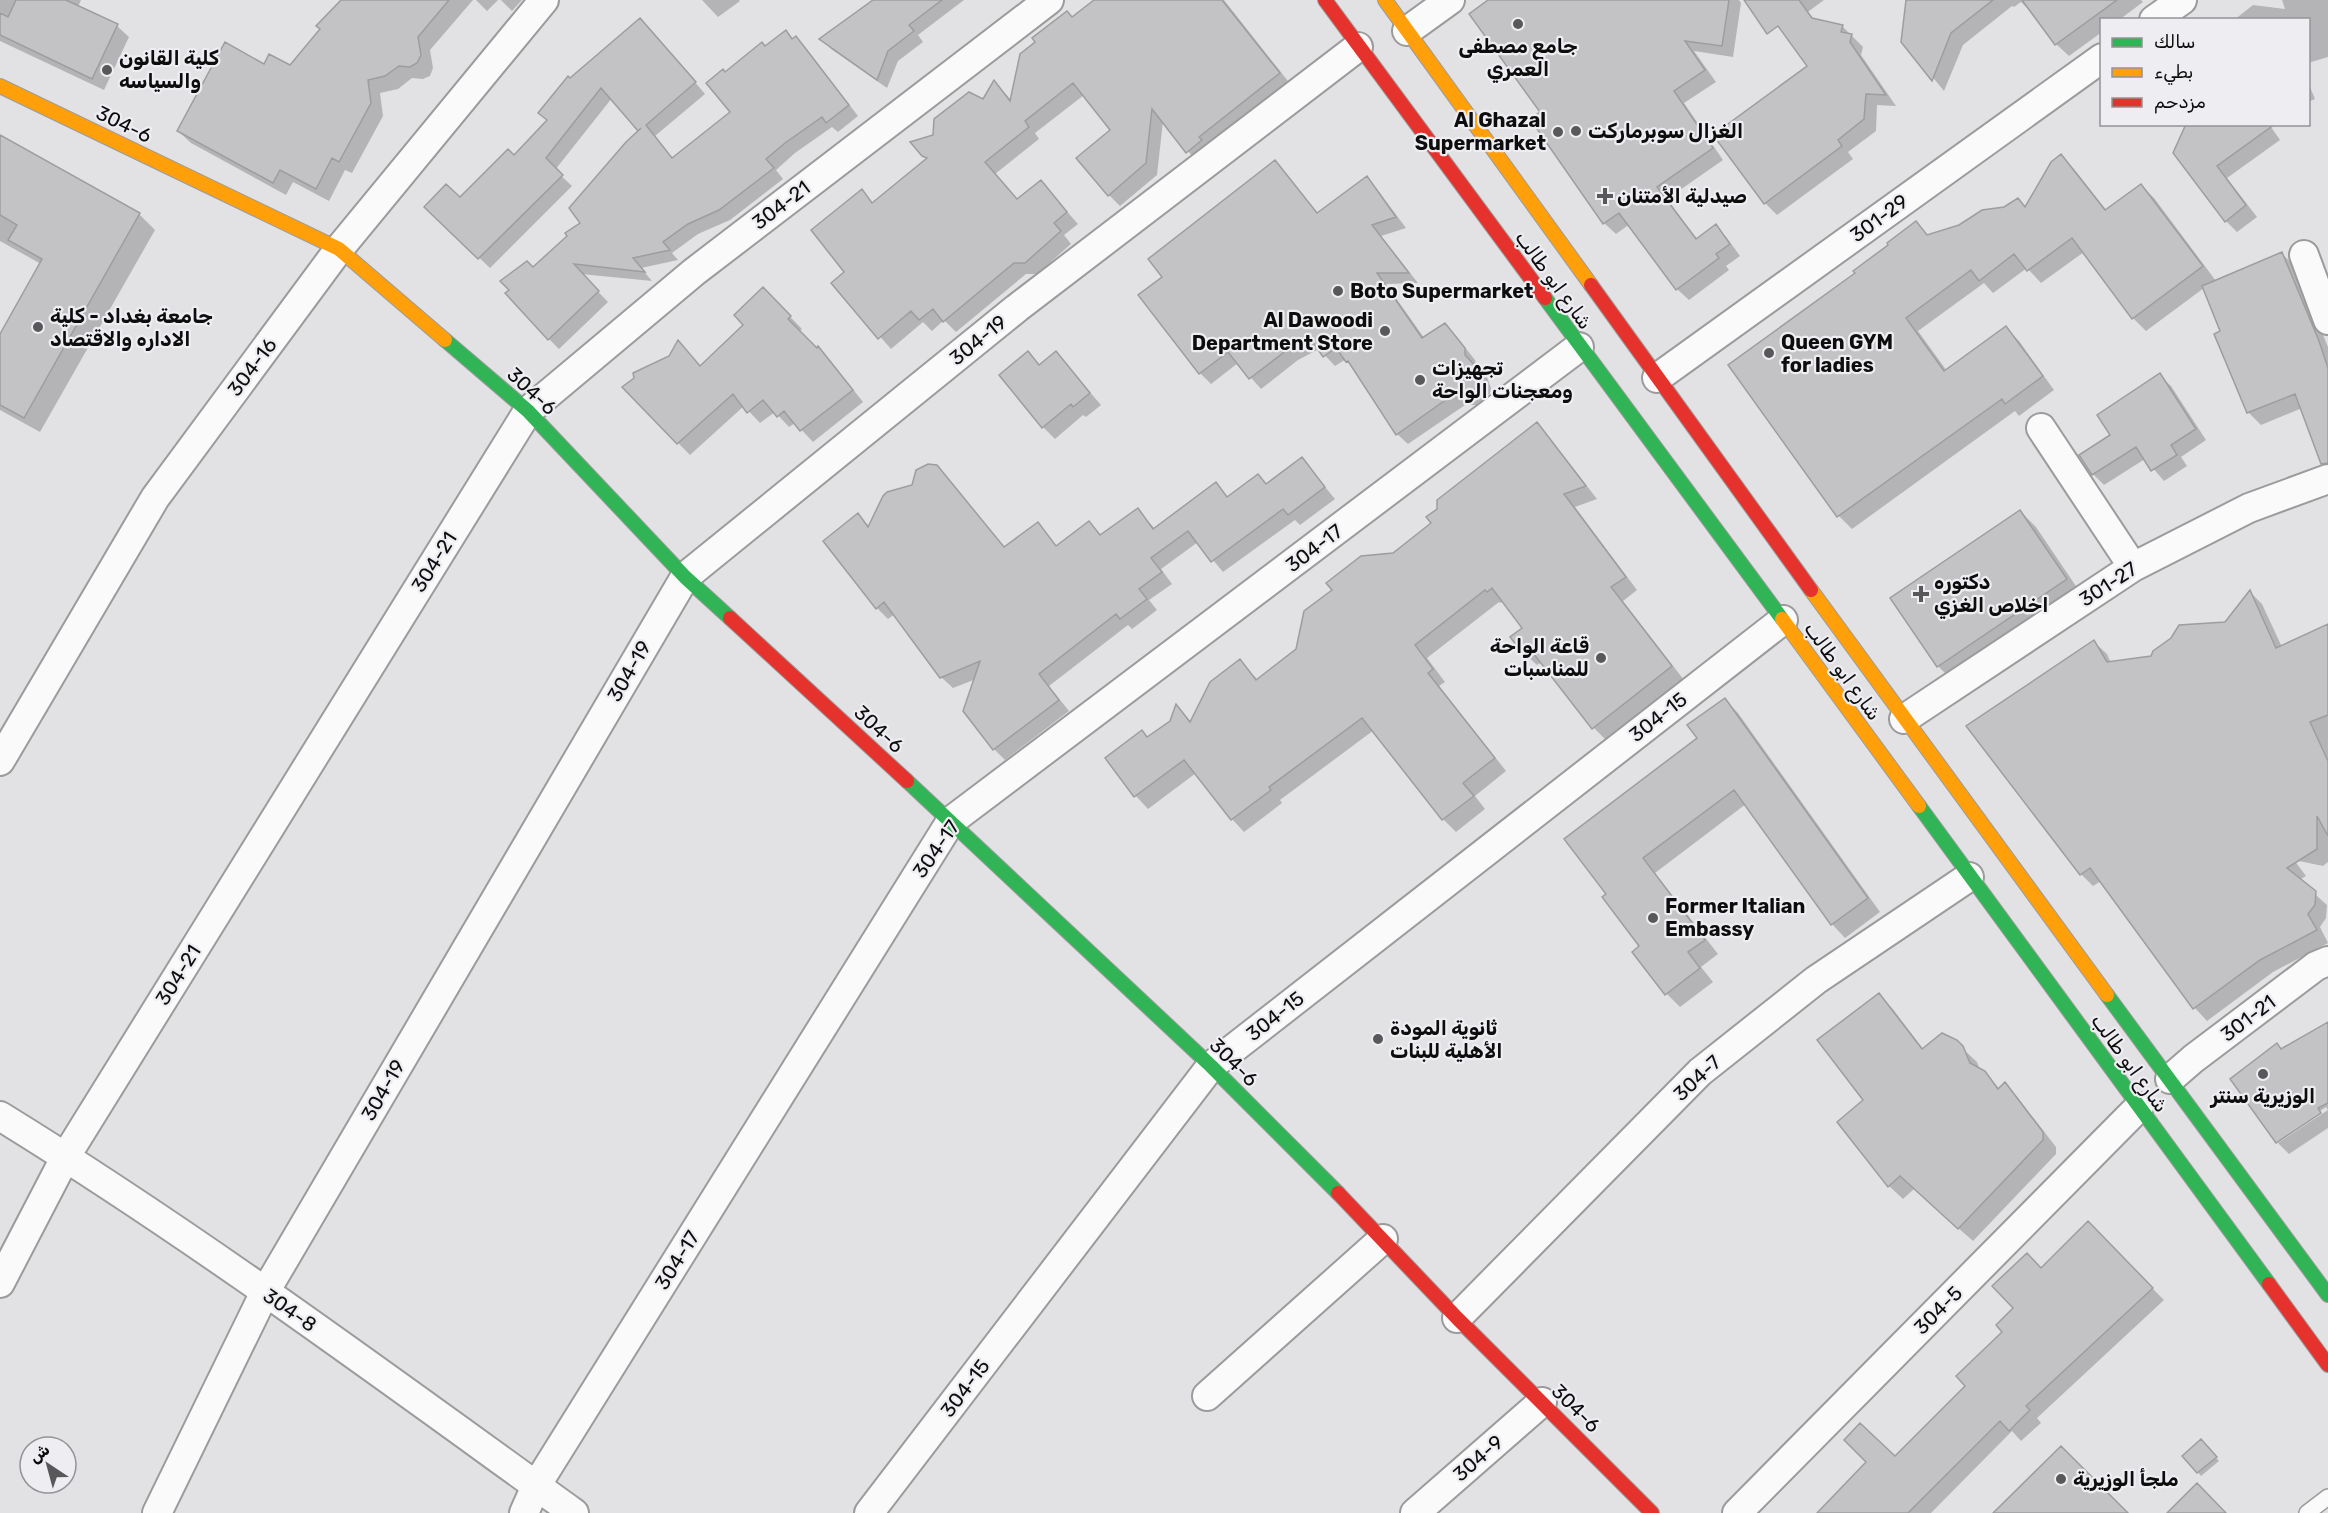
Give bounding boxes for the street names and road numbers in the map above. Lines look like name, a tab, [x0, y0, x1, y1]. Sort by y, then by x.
street label: 304-6	[92, 100, 156, 148]
street label: 304-21	[747, 175, 815, 235]
street label: 301-29	[1845, 189, 1913, 247]
street label: شارع ابو طالب	[1509, 226, 1598, 335]
street label: 304-19	[945, 310, 1011, 370]
street label: 304-16	[222, 333, 282, 401]
street label: 304-6	[502, 362, 562, 420]
street label: 304-17	[1281, 519, 1347, 577]
street label: 304-21	[406, 528, 462, 596]
street label: 301-27	[2075, 556, 2141, 612]
street label: شارع ابو طالب	[1798, 617, 1887, 726]
street label: 304-19	[602, 636, 656, 706]
street label: 304-15	[1624, 687, 1692, 747]
street label: 304-6	[849, 700, 909, 758]
street label: 304-17	[908, 816, 964, 882]
street label: 304-21	[150, 941, 206, 1009]
street label: 304-15	[1241, 986, 1309, 1046]
street label: 301-21	[2216, 990, 2280, 1046]
street label: شارع ابو طالب	[2085, 1009, 2174, 1118]
street label: 304-6	[1205, 1033, 1263, 1091]
street label: 304-7	[1668, 1050, 1726, 1106]
street label: 304-19	[356, 1055, 410, 1125]
street label: 304-17	[650, 1226, 704, 1294]
street label: 304-5	[1909, 1281, 1967, 1339]
street label: 304-8	[259, 1283, 321, 1337]
street label: 304-15	[935, 1354, 995, 1422]
street label: 304-6	[1547, 1379, 1605, 1437]
street label: 304-9	[1448, 1430, 1508, 1486]

